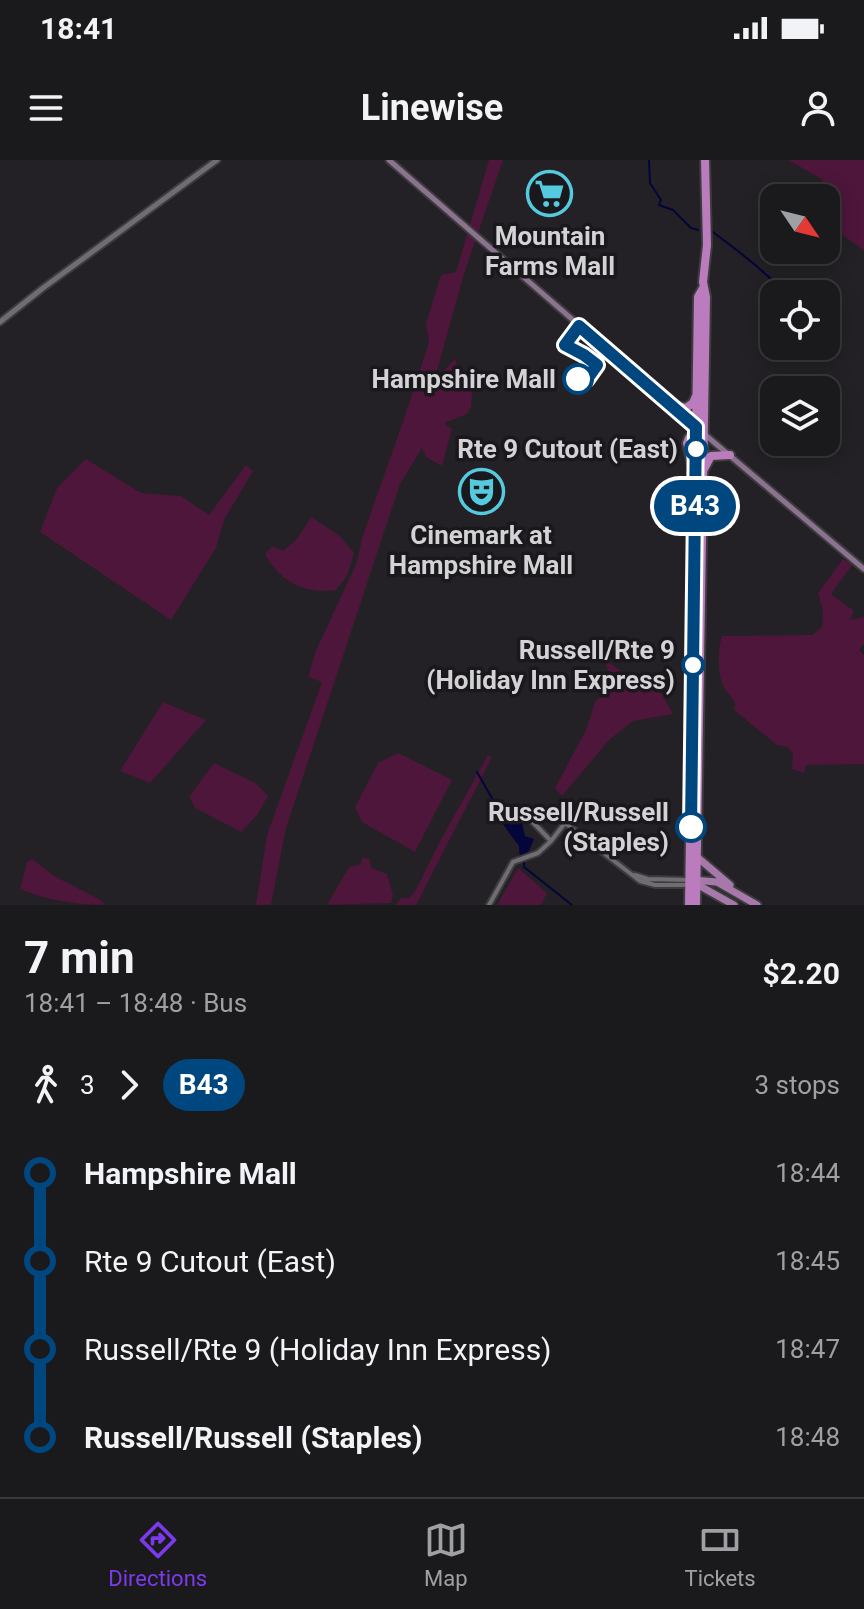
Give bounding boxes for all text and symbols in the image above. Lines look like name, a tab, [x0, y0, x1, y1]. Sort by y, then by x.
text: 18:41	[40, 11, 117, 46]
icon: menu	[24, 86, 68, 130]
icon: person	[796, 86, 840, 130]
text: Linewise	[361, 87, 503, 129]
supermarket icon: Mountain Farms Mall	[526, 169, 574, 217]
north arrow	[760, 184, 840, 264]
map controls	[760, 184, 840, 456]
place label: Mountain Farms Mall	[485, 221, 615, 281]
button: locate	[760, 280, 840, 360]
place label: Hampshire Mall	[372, 364, 556, 394]
marker: Hampshire Mall	[563, 364, 593, 394]
button: layers	[760, 376, 840, 456]
place label: Rte 9 Cutout (East)	[457, 434, 678, 464]
marker: Rte 9 Cutout (East)	[685, 438, 707, 460]
theatre icon: Cinemark at Hampshire Mall	[457, 468, 505, 516]
line badge: B43	[649, 480, 741, 532]
text: B43	[670, 489, 720, 522]
place label: Cinemark at Hampshire Mall	[389, 520, 573, 580]
place label: Russell/Rte 9 (Holiday Inn Express)	[426, 635, 675, 695]
marker: Russell/Rte 9 (Holiday Inn Express)	[682, 654, 704, 676]
place label: Russell/Russell (Staples)	[488, 797, 669, 857]
marker: Russell/Russell (Staples)	[676, 812, 706, 842]
text: 7 min	[24, 932, 135, 984]
text: $2.20	[762, 956, 840, 991]
text: 18:41 – 18:48 · Bus	[24, 988, 247, 1018]
icon: walk	[24, 1063, 68, 1107]
icon: forward	[107, 1063, 151, 1107]
text: B43	[179, 1068, 229, 1101]
text: 3	[80, 1070, 95, 1100]
text: 3 stops	[754, 1070, 840, 1100]
text: Hampshire Mall	[84, 1156, 297, 1191]
text: 18:44	[775, 1158, 840, 1188]
text: Rte 9 Cutout (East)	[84, 1244, 336, 1279]
text: 18:45	[775, 1246, 840, 1276]
text: Russell/Rte 9 (Holiday Inn Express)	[84, 1332, 552, 1367]
text: 18:47	[775, 1334, 840, 1364]
text: Russell/Russell (Staples)	[84, 1420, 423, 1455]
text: 18:48	[775, 1422, 840, 1452]
tab: Directions	[108, 1518, 207, 1591]
tab: Map	[424, 1518, 468, 1591]
tab: Tickets	[685, 1518, 756, 1591]

